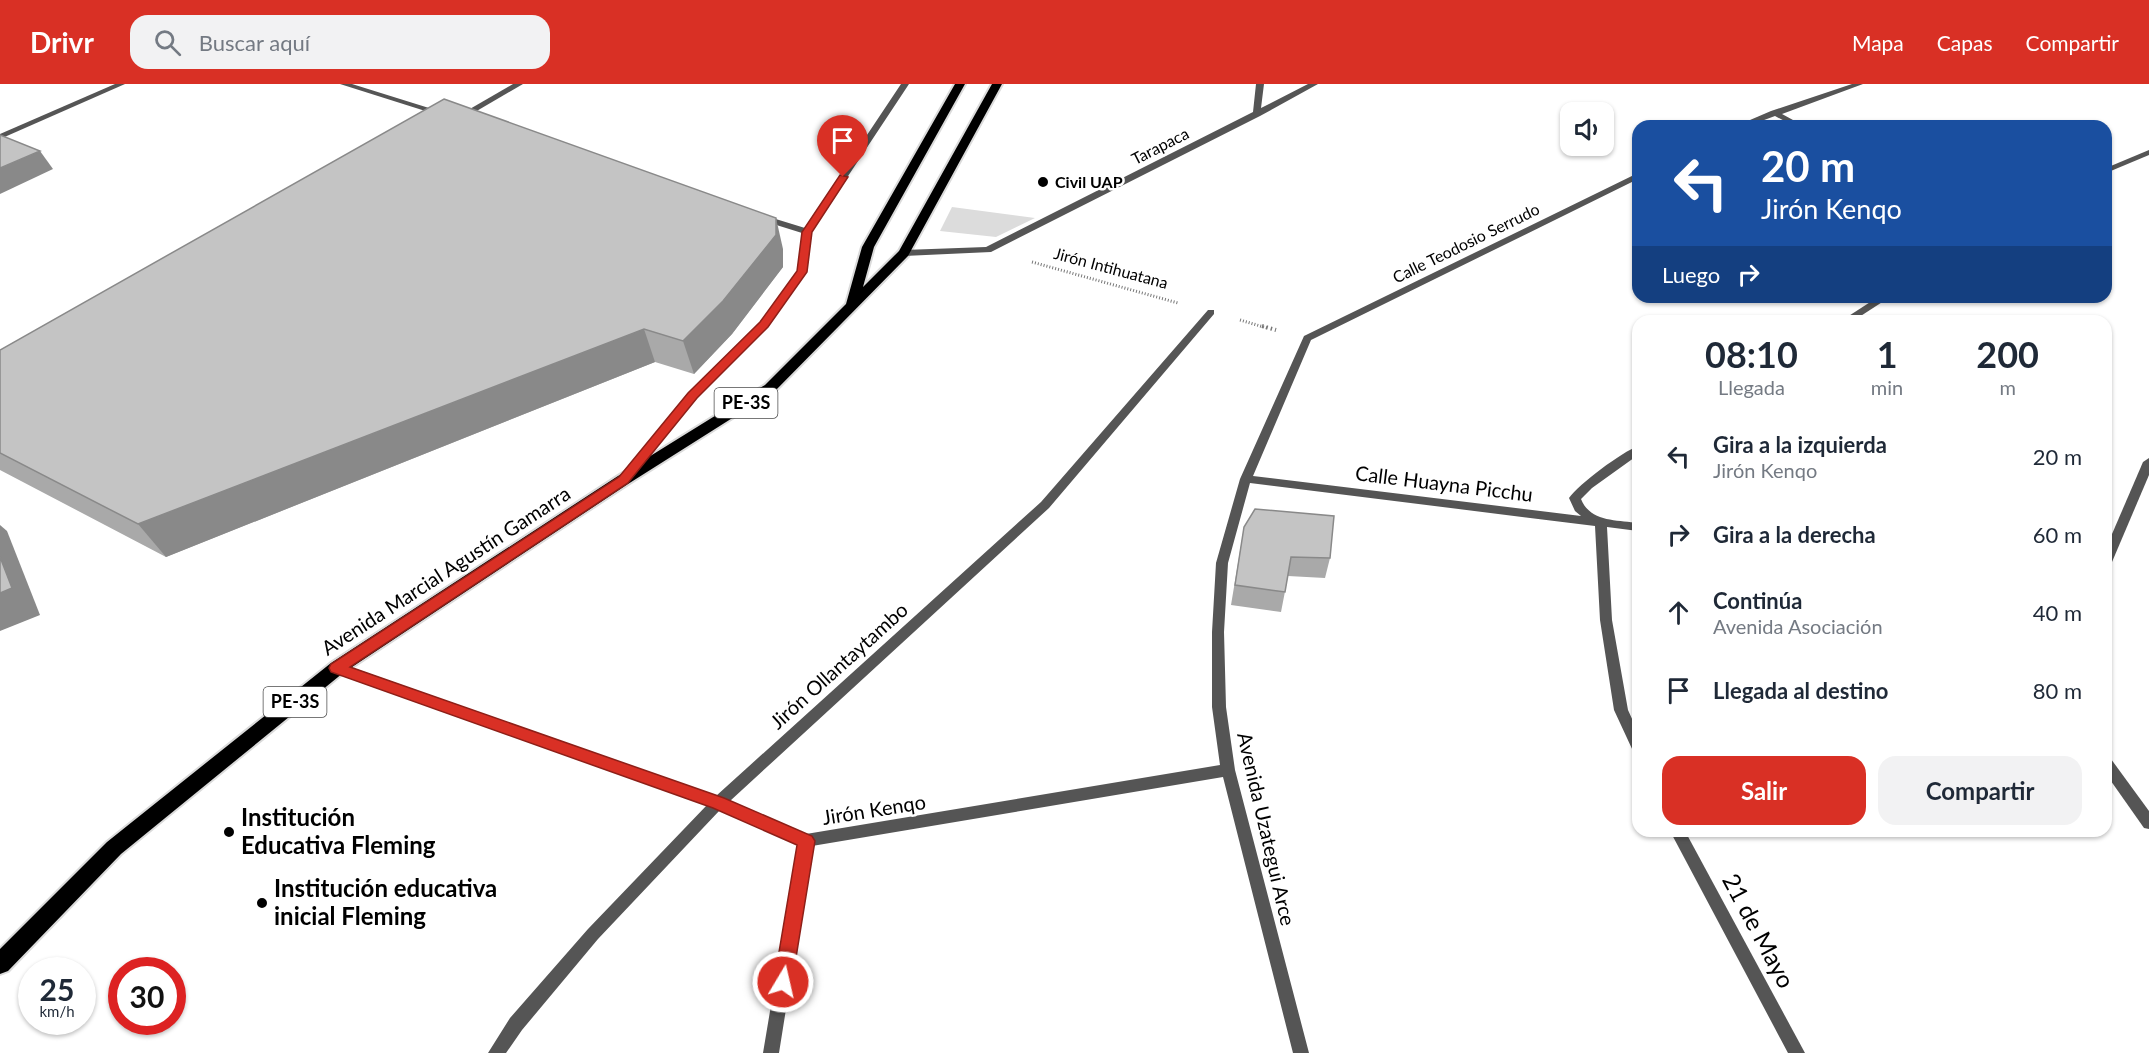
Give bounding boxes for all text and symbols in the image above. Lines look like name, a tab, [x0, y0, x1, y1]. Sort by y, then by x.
search box	[130, 15, 550, 69]
text: Drivr	[30, 25, 94, 59]
icon: search	[151, 26, 184, 59]
text: Buscar aquí	[199, 29, 310, 56]
text: Mapa	[1852, 30, 1904, 55]
text: Capas	[1937, 30, 1993, 55]
text: Compartir	[2026, 30, 2119, 55]
map controls	[1560, 102, 1614, 156]
button: sound	[1560, 102, 1614, 156]
pin	[817, 115, 868, 177]
street label: Tarapaca	[1128, 123, 1192, 168]
icon: arrive	[826, 124, 859, 157]
text: 20 m	[1761, 141, 1855, 191]
icon: left	[1662, 144, 1740, 222]
place label: Civil UAP	[1055, 172, 1123, 191]
marker: Civil UAP	[1036, 175, 1050, 189]
text: Jirón Kenqo	[1761, 192, 1902, 225]
street label: Calle Teodosio Serrudo	[1389, 199, 1542, 286]
street label: Jirón Intihuatana	[1052, 243, 1170, 292]
icon: right	[1732, 258, 1765, 291]
text: Luego	[1662, 261, 1720, 288]
text: 08:10	[1705, 332, 1798, 376]
text: 1	[1877, 332, 1898, 376]
text: 200	[1976, 332, 2039, 376]
text: Llegada	[1718, 375, 1785, 399]
text: min	[1871, 375, 1903, 399]
text: m	[1999, 375, 2016, 399]
road number: PE-3S	[714, 388, 777, 418]
text: Gira a la izquierda	[1713, 431, 1887, 458]
icon: left	[1662, 440, 1695, 473]
text: 20 m	[2033, 443, 2082, 470]
text: Jirón Kenqo	[1713, 458, 1817, 482]
street label: Calle Huayna Picchu	[1354, 460, 1534, 506]
street label: Avenida Marcial Agustín Gamarra	[317, 481, 574, 660]
icon: right	[1662, 518, 1695, 551]
text: Gira a la derecha	[1713, 521, 1876, 548]
text: 60 m	[2033, 521, 2082, 548]
text: Continúa	[1713, 587, 1802, 614]
icon: ahead	[1662, 596, 1695, 629]
street label: Jirón Ollantaytambo	[765, 597, 912, 733]
text: 40 m	[2033, 599, 2082, 626]
text: Avenida Asociación	[1713, 614, 1883, 638]
icon: arrive	[1662, 674, 1695, 707]
text: Llegada al destino	[1713, 677, 1889, 704]
text: 80 m	[2033, 677, 2082, 704]
road number: PE-3S	[264, 687, 326, 717]
street label: Avenida Uzategui Arce	[1233, 730, 1301, 928]
button: Salir	[1662, 756, 1866, 825]
button: Compartir	[1878, 756, 2082, 825]
street label: Jirón Kenqo	[820, 789, 927, 829]
place label: Institución Educativa Fleming	[241, 802, 436, 859]
marker: Institución Educativa Fleming	[222, 825, 236, 839]
street label: 21 de Mayo	[1717, 868, 1802, 992]
place label: Institución educativa inicial Fleming	[274, 873, 497, 930]
marker: Institución educativa inicial Fleming	[255, 896, 269, 910]
position arrow	[751, 950, 815, 1014]
speed limit sign: 30	[108, 957, 186, 1035]
text: 25	[40, 971, 74, 1007]
text: km/h	[39, 1002, 75, 1020]

